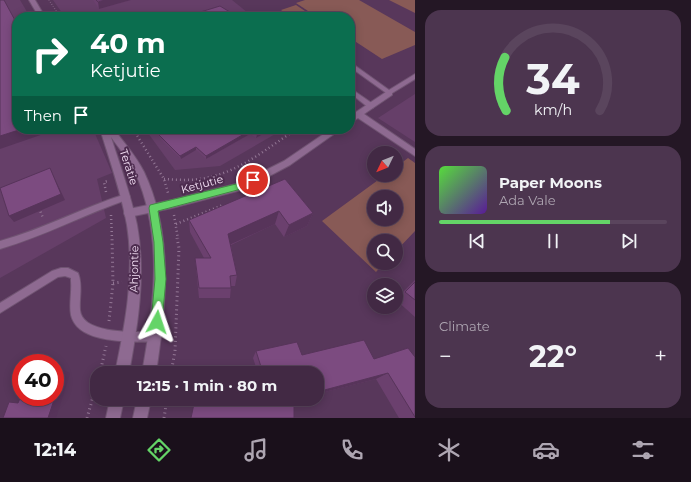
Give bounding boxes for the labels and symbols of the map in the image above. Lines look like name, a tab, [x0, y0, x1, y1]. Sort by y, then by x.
north arrow	[367, 146, 403, 182]
street label: Terätie	[117, 147, 141, 187]
pin	[236, 163, 270, 197]
street label: Ketjutie	[179, 172, 225, 196]
street label: Ahjontie	[127, 245, 141, 292]
position arrow	[136, 301, 178, 343]
speed limit sign: 40	[12, 354, 64, 406]

